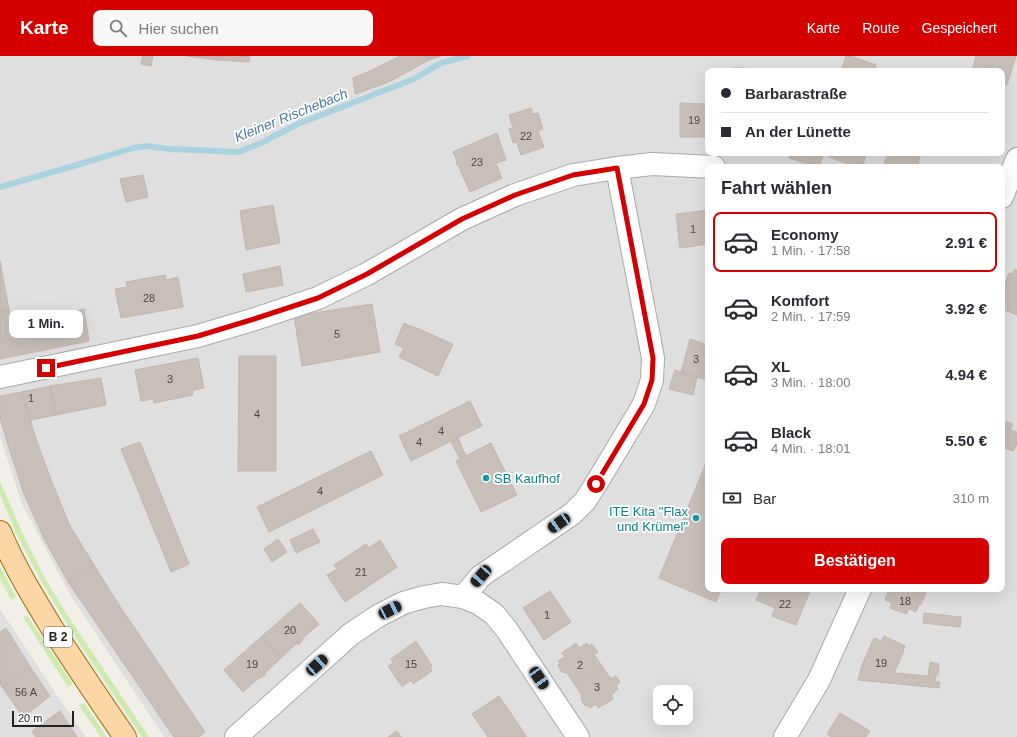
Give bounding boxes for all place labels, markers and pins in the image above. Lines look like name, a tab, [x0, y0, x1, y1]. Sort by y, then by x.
place label: SB Kaufhof	[494, 471, 560, 486]
marker: SB Kaufhof	[481, 473, 491, 483]
place label: ITE Kita "Flax und Krümel"	[609, 504, 688, 534]
marker: ITE Kita "Flax und Krümel"	[691, 513, 701, 523]

